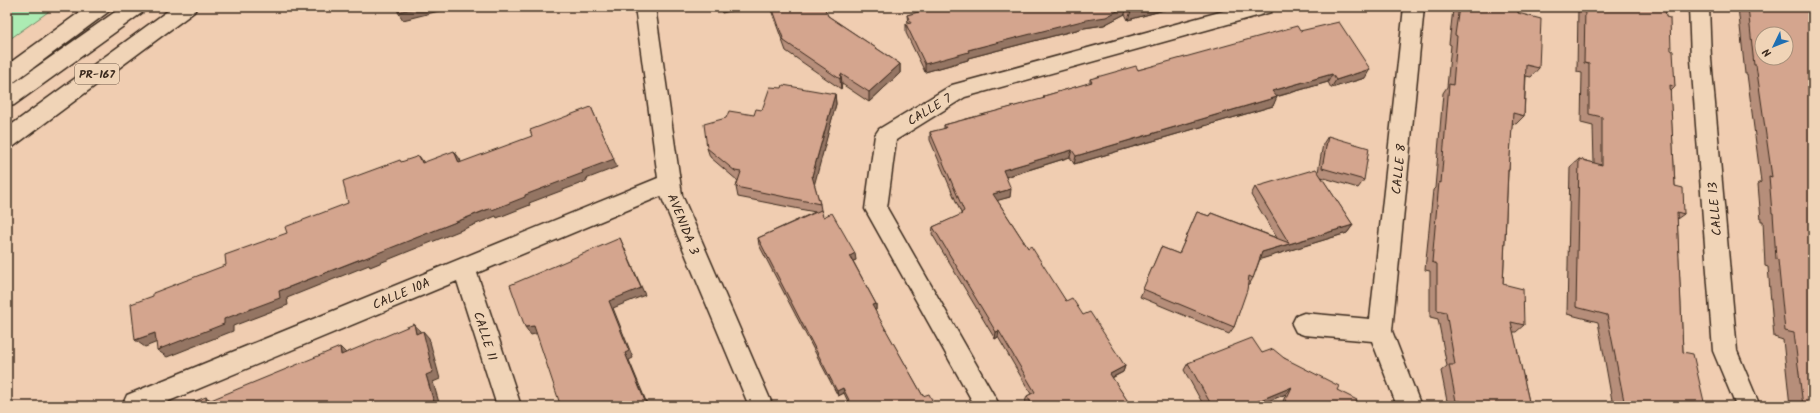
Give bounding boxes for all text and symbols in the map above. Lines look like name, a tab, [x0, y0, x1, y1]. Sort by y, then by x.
north arrow	[1754, 26, 1794, 66]
text: N	[1758, 43, 1776, 61]
road number: PR-167	[75, 64, 119, 84]
street label: CALLE 7	[903, 88, 957, 132]
street label: CALLE 8	[1386, 143, 1413, 195]
street label: CALLE 13	[1703, 181, 1728, 237]
street label: AVENIDA 3	[661, 191, 704, 258]
street label: CALLE 10A	[369, 273, 434, 316]
street label: CALLE 11	[467, 309, 502, 364]

